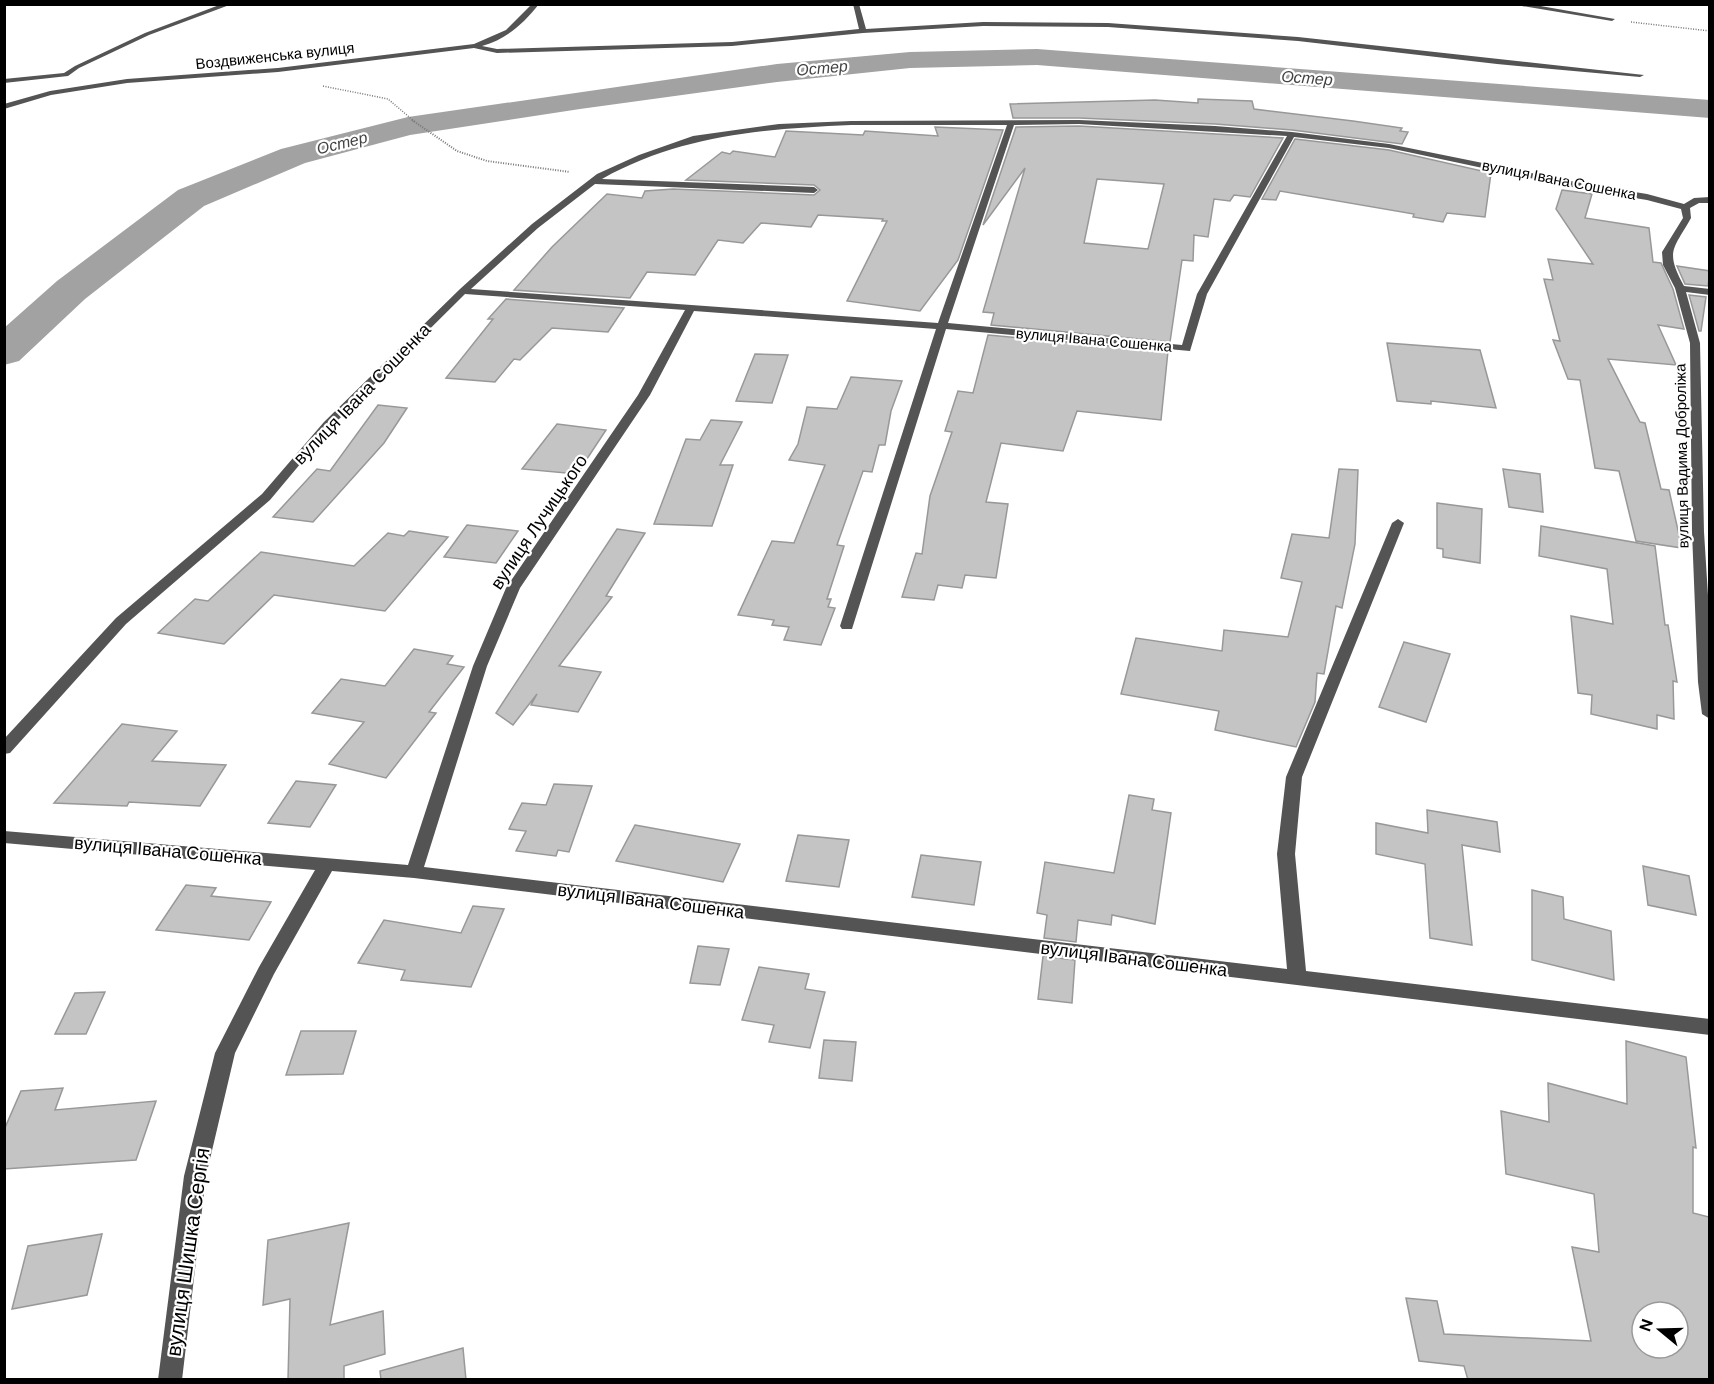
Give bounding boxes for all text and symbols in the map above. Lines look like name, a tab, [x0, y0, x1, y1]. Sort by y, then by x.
street label: Воздвиженська вулиця	[195, 38, 355, 74]
water label: Остер	[795, 55, 849, 81]
water label: Остер	[1281, 66, 1334, 90]
water label: Остер	[314, 127, 370, 159]
street label: вулиця Івана Сошенка	[1480, 155, 1638, 205]
street label: вулиця Івана Сошенка	[288, 317, 437, 470]
street label: вулиця Івана Сошенка	[1015, 323, 1174, 357]
street label: вулиця Вадима Доброліжа	[1670, 363, 1694, 549]
street label: вулиця Лучицького	[485, 450, 593, 594]
street label: вулиця Івана Сошенка	[73, 831, 264, 871]
street label: вулиця Івана Сошенка	[556, 878, 747, 924]
street label: вулиця Івана Сошенка	[1039, 936, 1230, 982]
street label: вулиця Шишка Сергія	[159, 1146, 217, 1358]
north arrow	[1630, 1300, 1690, 1360]
text: N	[1634, 1316, 1658, 1334]

